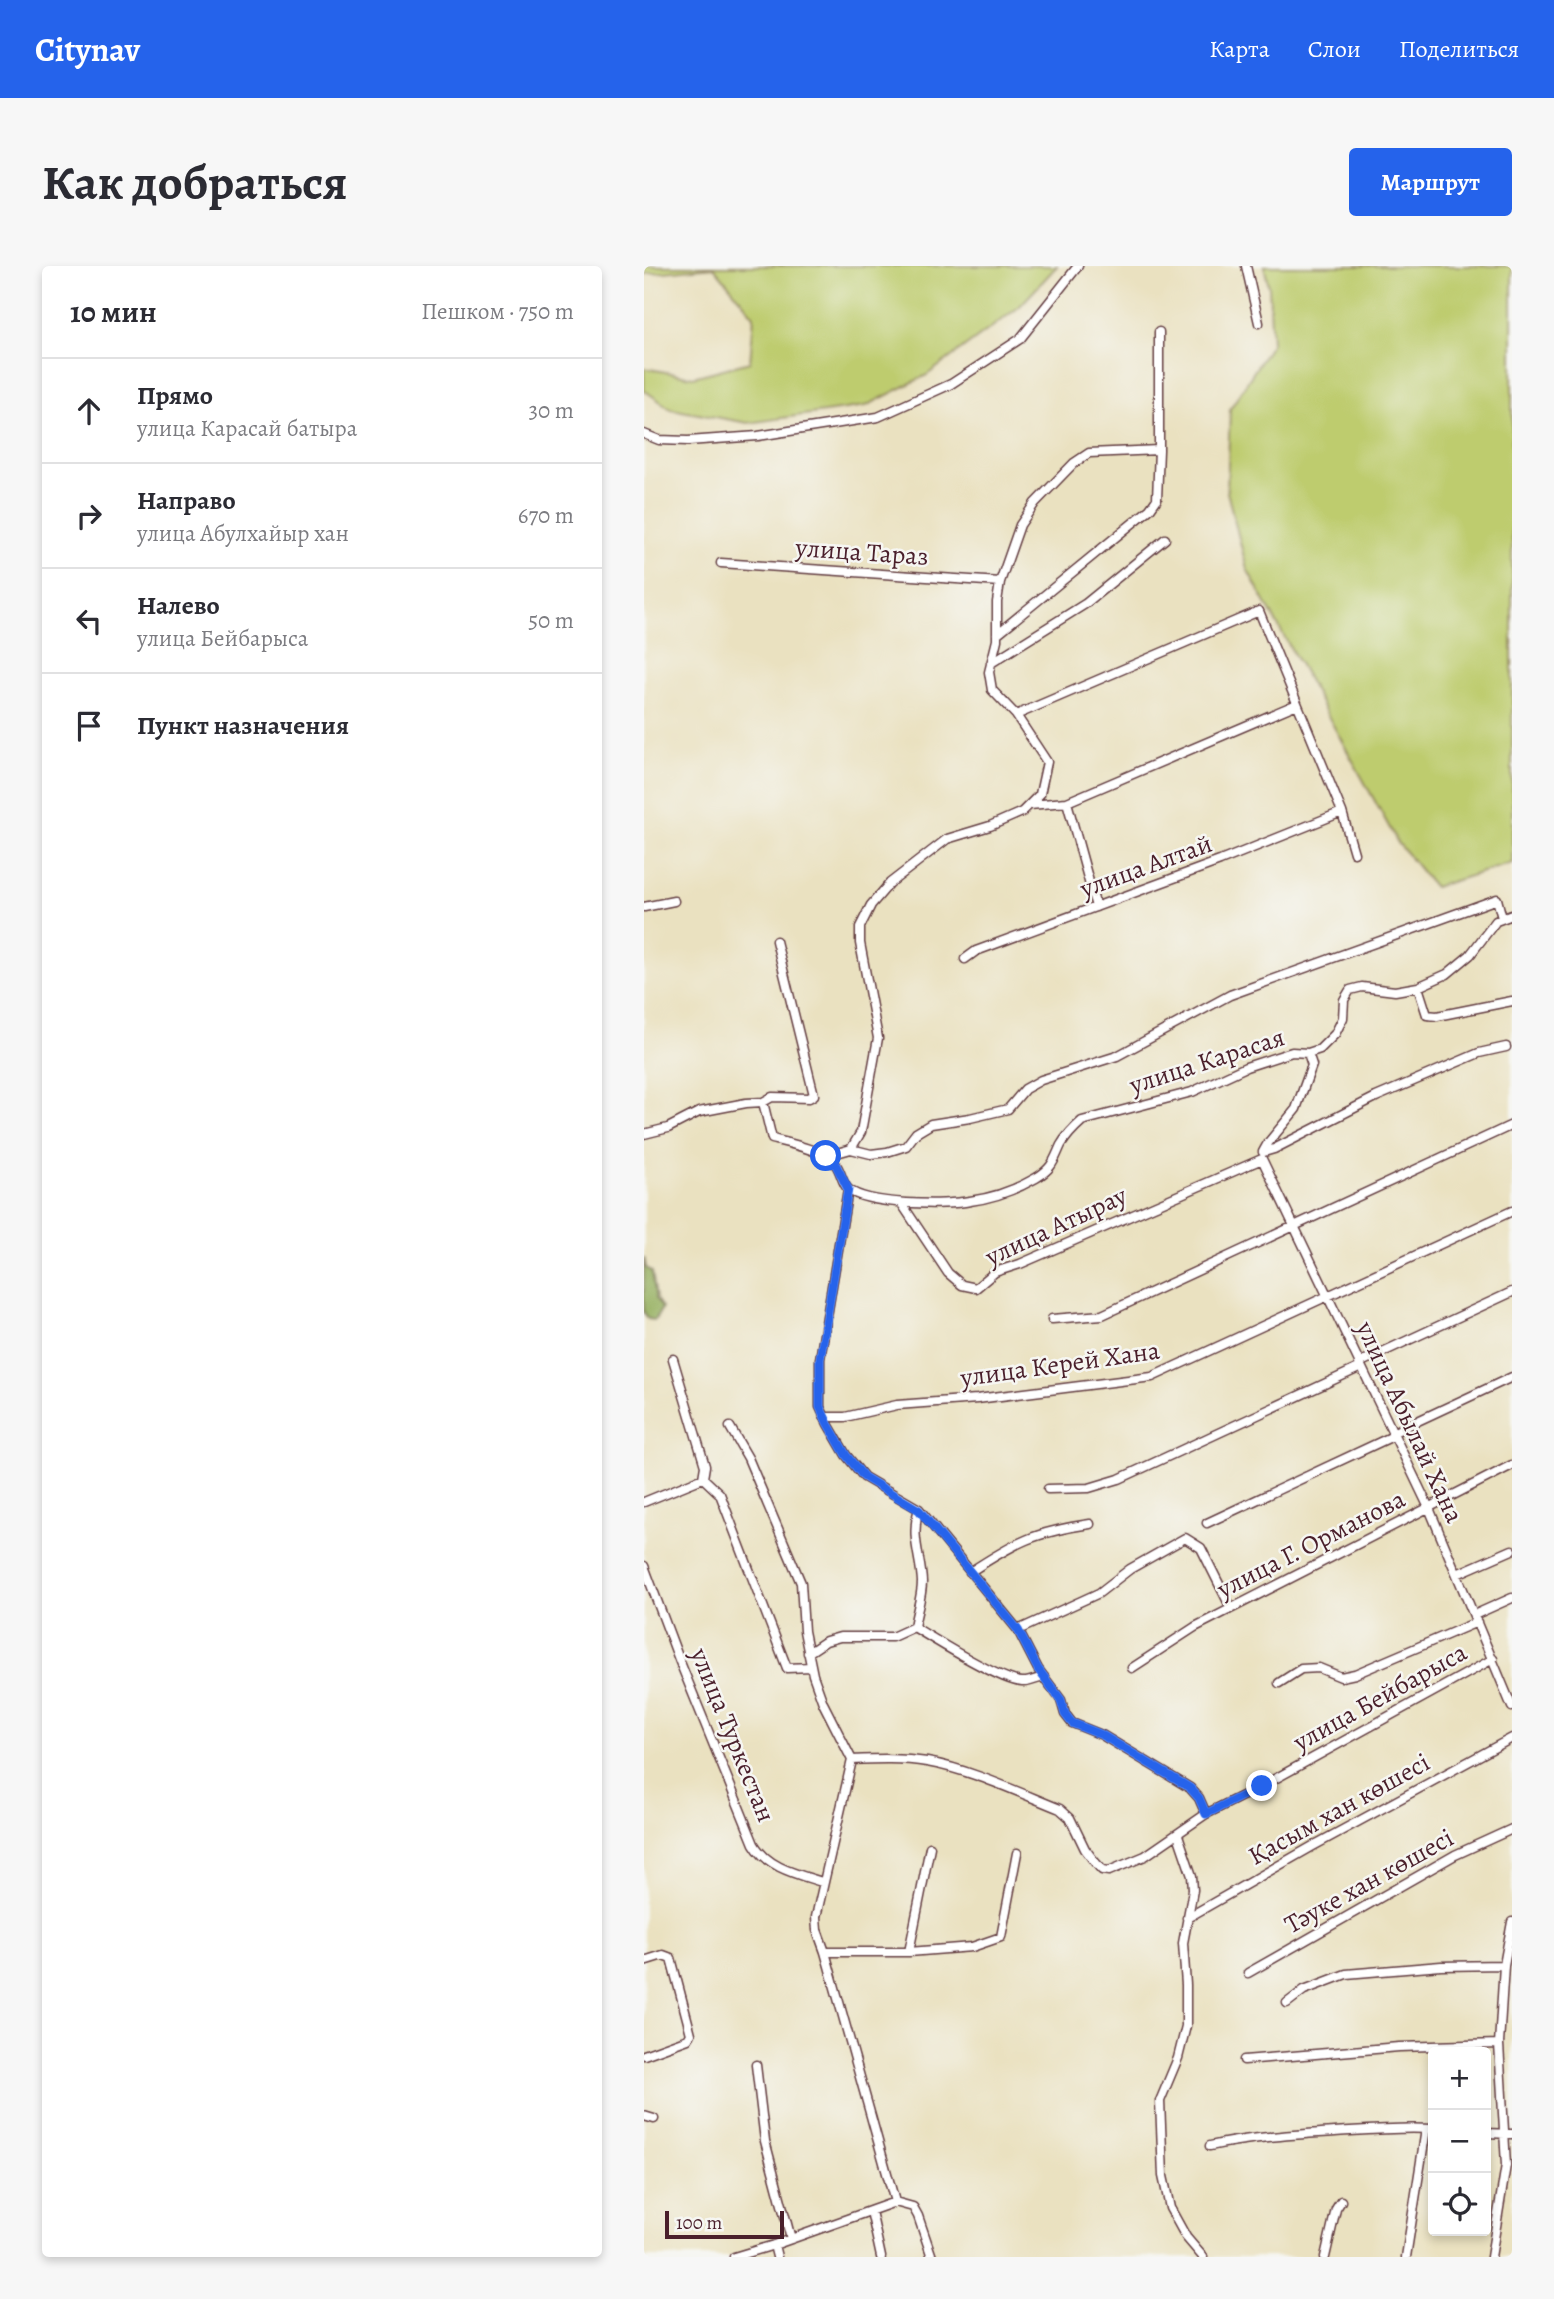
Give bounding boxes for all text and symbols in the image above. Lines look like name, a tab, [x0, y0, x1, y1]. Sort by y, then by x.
text: Citynav	[35, 27, 140, 72]
text: Карта	[1209, 33, 1270, 65]
text: Слои	[1308, 33, 1361, 65]
text: Поделиться	[1399, 33, 1519, 65]
button: Маршрут	[1349, 148, 1512, 216]
text: Как добраться	[42, 149, 348, 216]
text: 10 мин	[70, 292, 157, 332]
text: Пешком · 750 m	[421, 296, 574, 327]
text: Прямо	[137, 378, 213, 413]
icon: ahead	[70, 392, 108, 430]
text: 30 m	[528, 395, 574, 426]
text: улица Карасай батыра	[137, 413, 357, 444]
text: Направо	[137, 483, 236, 518]
icon: right	[70, 497, 108, 535]
text: 670 m	[518, 500, 574, 531]
text: улица Абулхайыр хан	[137, 518, 349, 549]
street label: улица Тараз	[793, 530, 930, 574]
text: Налево	[137, 588, 220, 623]
icon: left	[70, 602, 108, 640]
text: 50 m	[528, 605, 574, 636]
text: улица Бейбарыса	[137, 623, 308, 654]
icon: arrive	[70, 707, 108, 745]
text: Пункт назначения	[137, 708, 349, 743]
street label: улица Алтай	[1074, 826, 1217, 906]
street label: улица Карасая	[1124, 1019, 1289, 1103]
route start	[810, 1140, 841, 1171]
street label: улица Атырау	[979, 1178, 1133, 1275]
street label: улица Абылай Хана	[1348, 1315, 1472, 1528]
street label: улица Керей Хана	[957, 1333, 1162, 1395]
street label: улица Г. Орманова	[1210, 1481, 1411, 1607]
street label: улица Бейбарыса	[1286, 1635, 1473, 1760]
street label: улица Туркестан	[682, 1642, 784, 1827]
street label: Қасым хан көшесі	[1242, 1745, 1436, 1873]
route end	[1246, 1770, 1277, 1801]
street label: Тәуке хан көшесі	[1278, 1820, 1460, 1942]
map controls	[1428, 2047, 1491, 2236]
button: +	[1428, 2047, 1491, 2110]
button: −	[1428, 2110, 1491, 2173]
button: locate	[1428, 2173, 1491, 2236]
scale bar	[665, 2208, 784, 2240]
text: 100 m	[676, 2210, 722, 2236]

